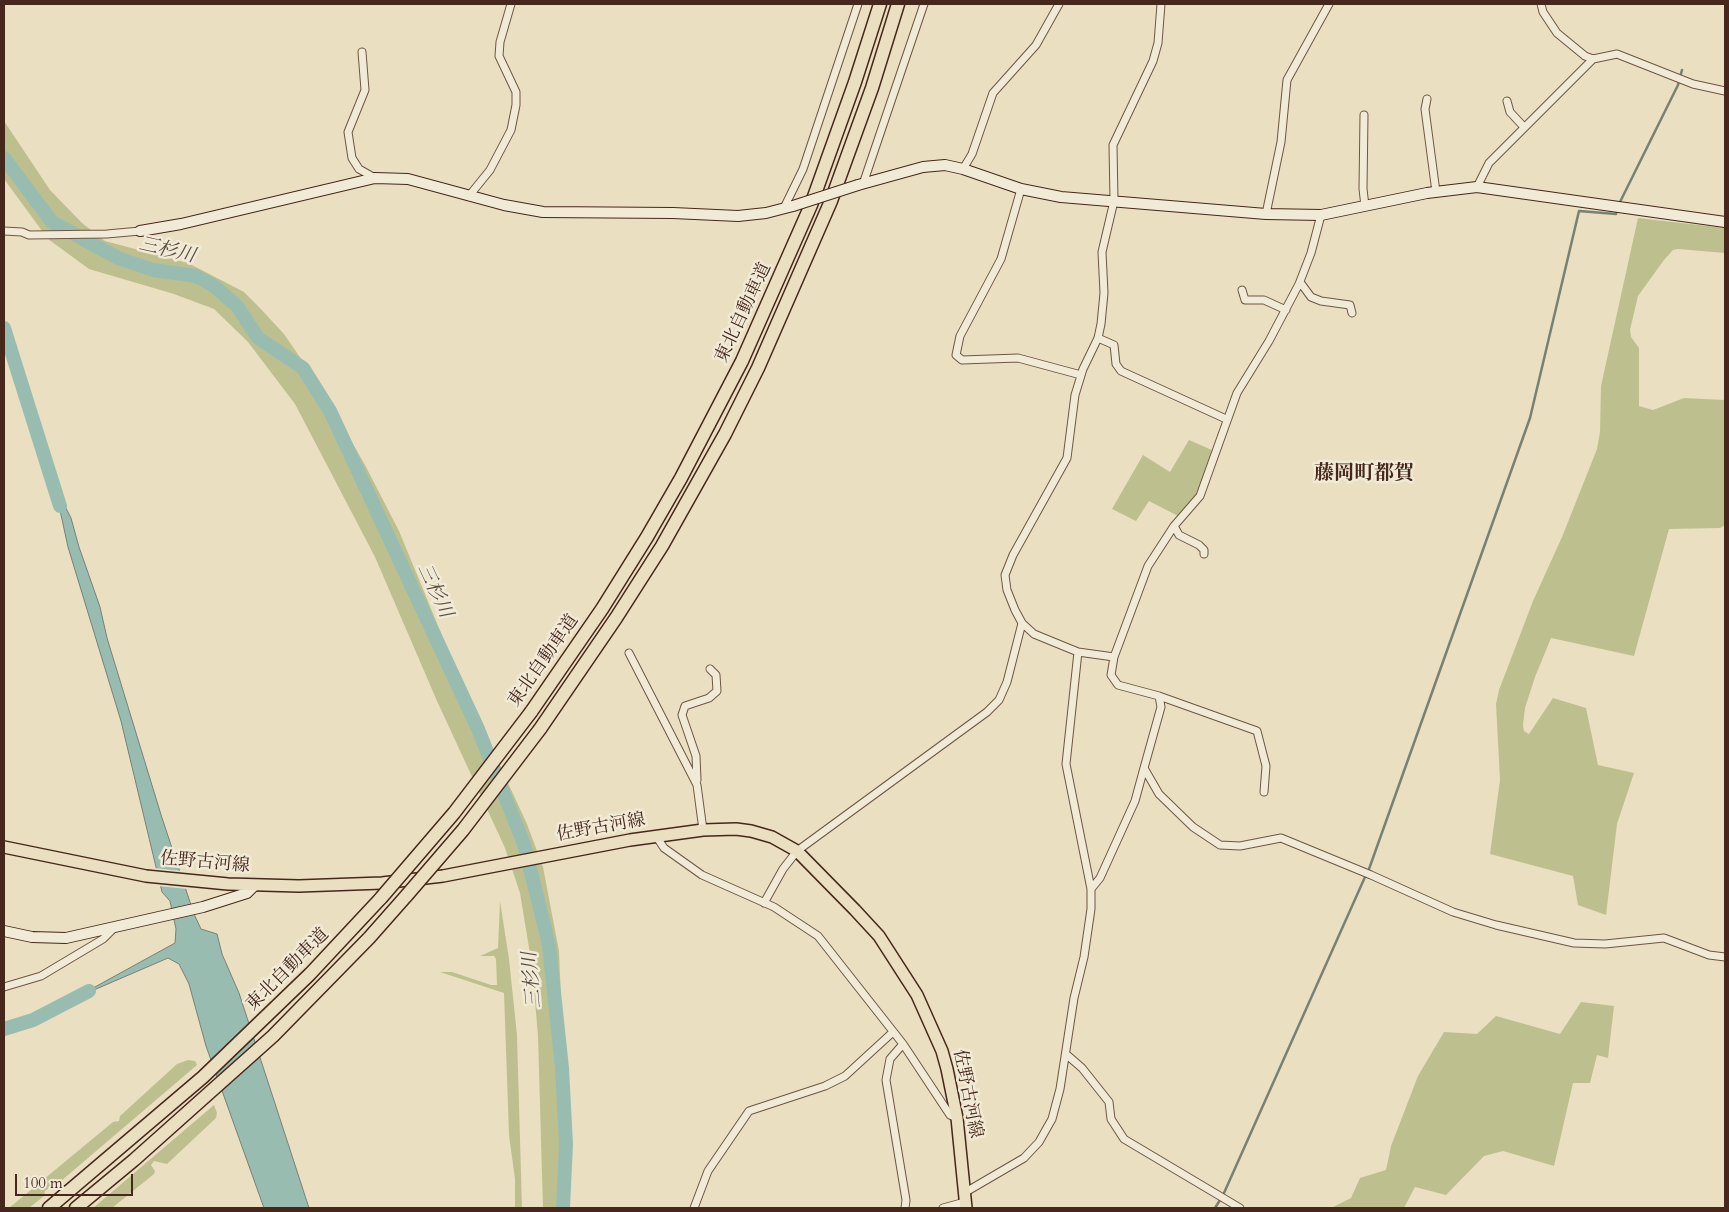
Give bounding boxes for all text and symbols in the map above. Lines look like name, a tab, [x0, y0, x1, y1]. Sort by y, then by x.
water label: 三杉川	[137, 233, 197, 269]
street label: 東北自動車道	[711, 259, 777, 367]
district label: 藤岡町都賀	[1314, 462, 1414, 486]
water label: 三杉川	[412, 560, 456, 622]
street label: 東北自動車道	[504, 611, 584, 711]
street label: 佐野古河線	[555, 810, 647, 846]
street label: 佐野古河線	[159, 848, 251, 878]
street label: 東北自動車道	[242, 924, 334, 1016]
water label: 三杉川	[519, 951, 547, 1009]
street label: 佐野古河線	[948, 1048, 986, 1140]
scale bar	[18, 1164, 135, 1196]
text: 100 m	[23, 1173, 63, 1193]

